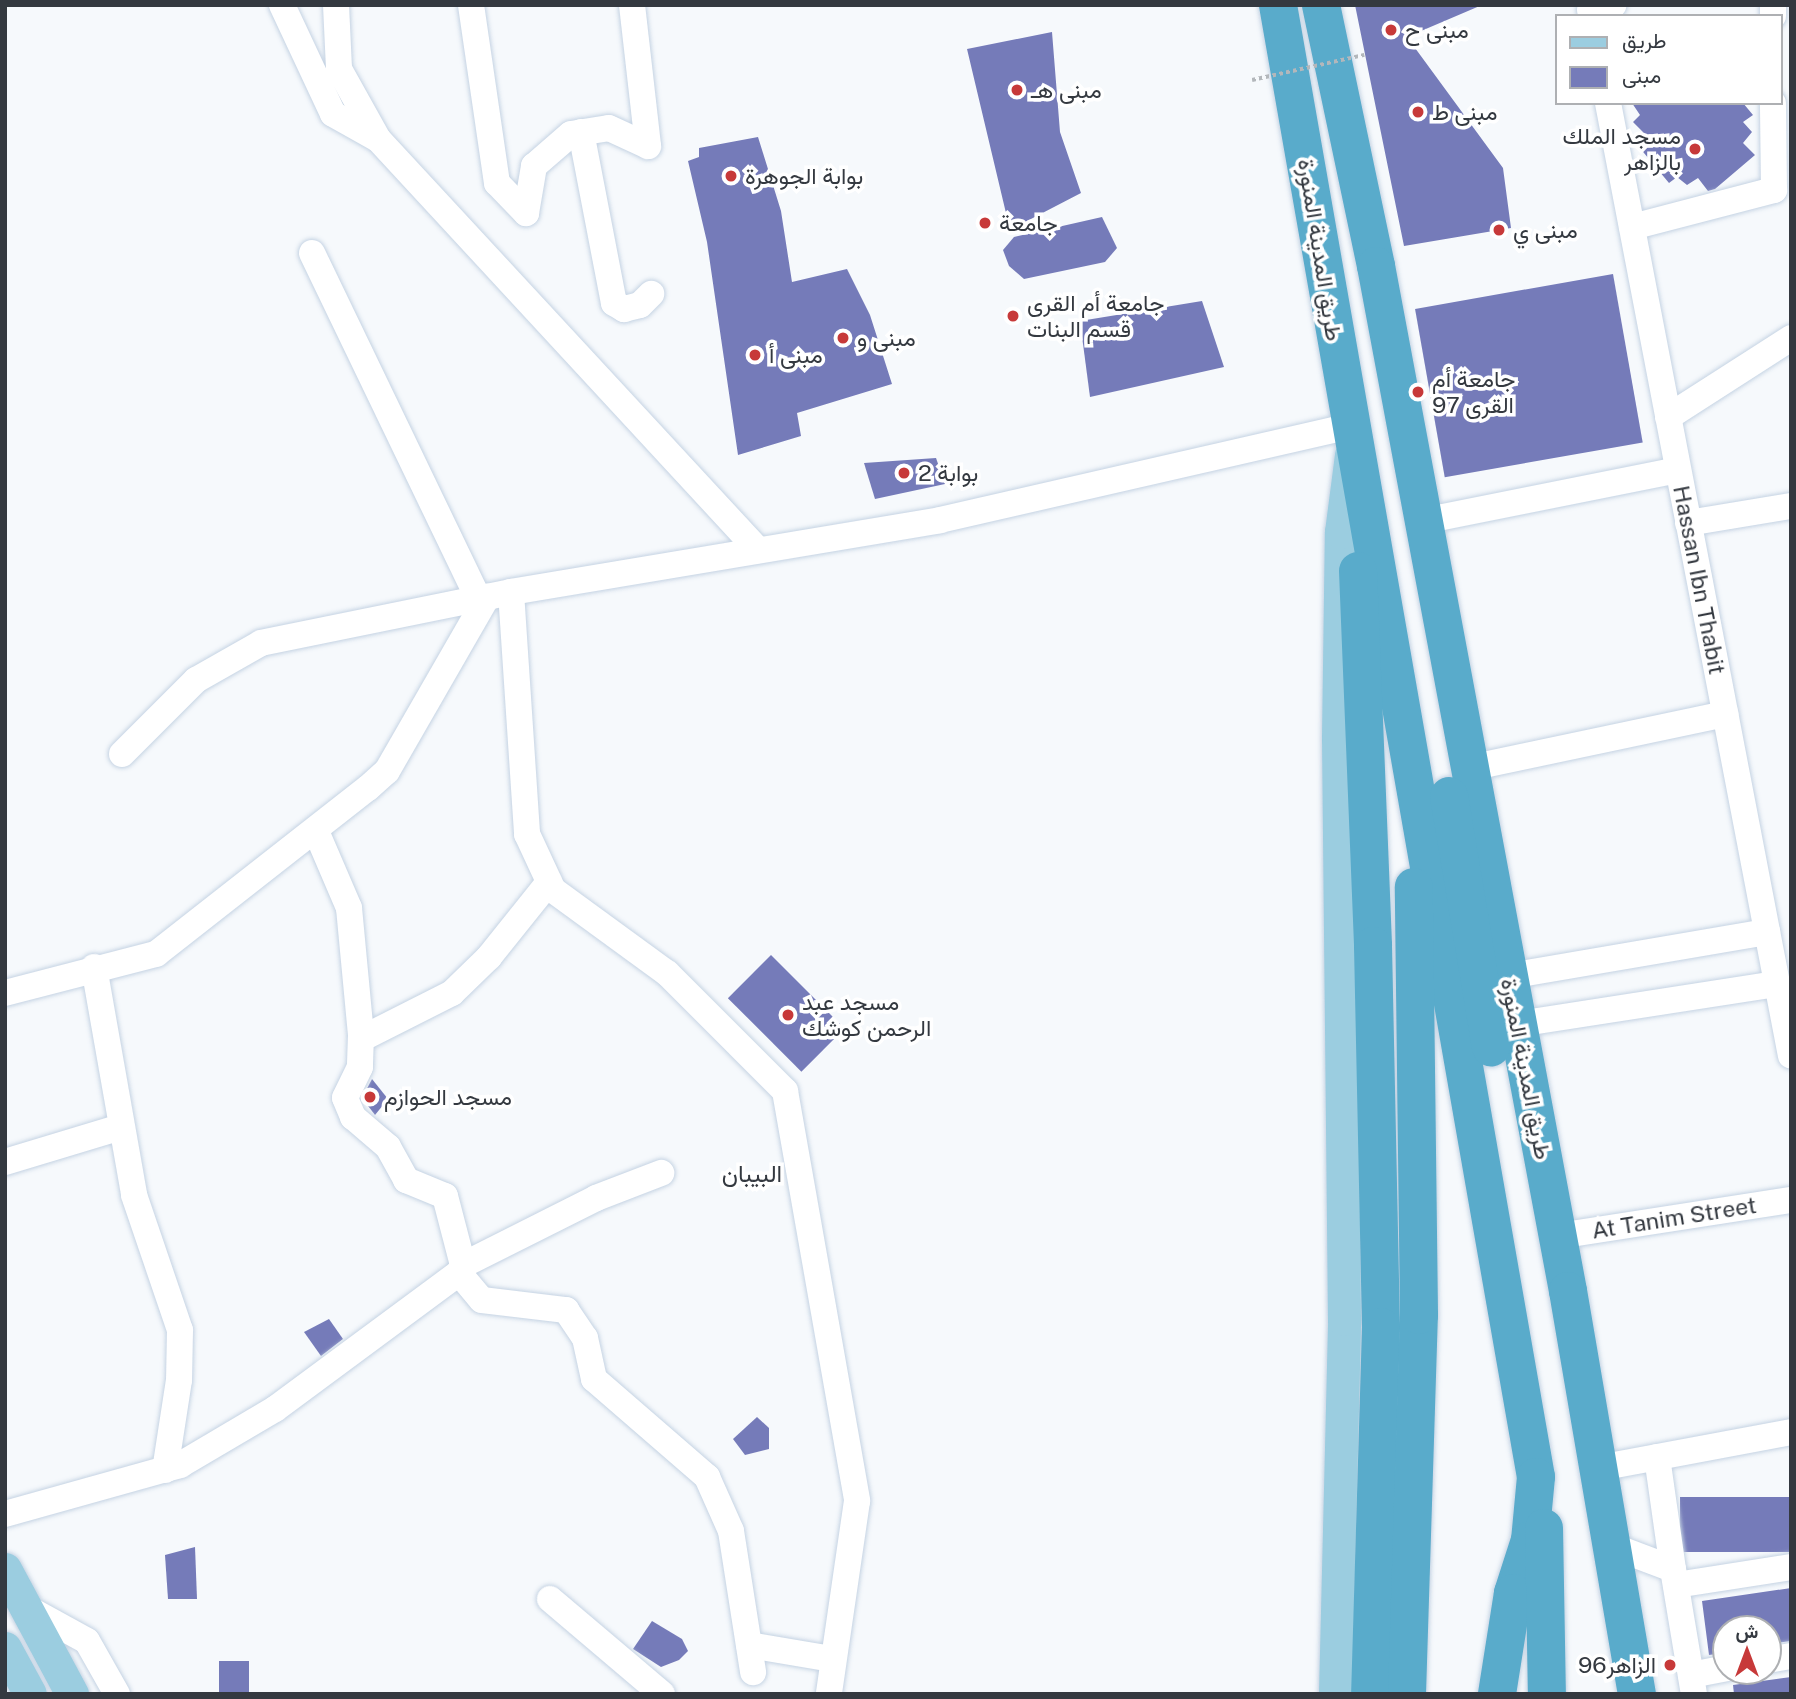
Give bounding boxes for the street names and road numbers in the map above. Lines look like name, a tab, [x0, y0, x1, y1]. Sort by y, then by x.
street label: طريق المدينة المنورة	[1292, 157, 1348, 343]
street label: Hassan Ibn Thabit	[1667, 483, 1731, 677]
street label: طريق المدينة المنورة	[1495, 976, 1557, 1162]
street label: At Tanim Street	[1590, 1191, 1758, 1245]

